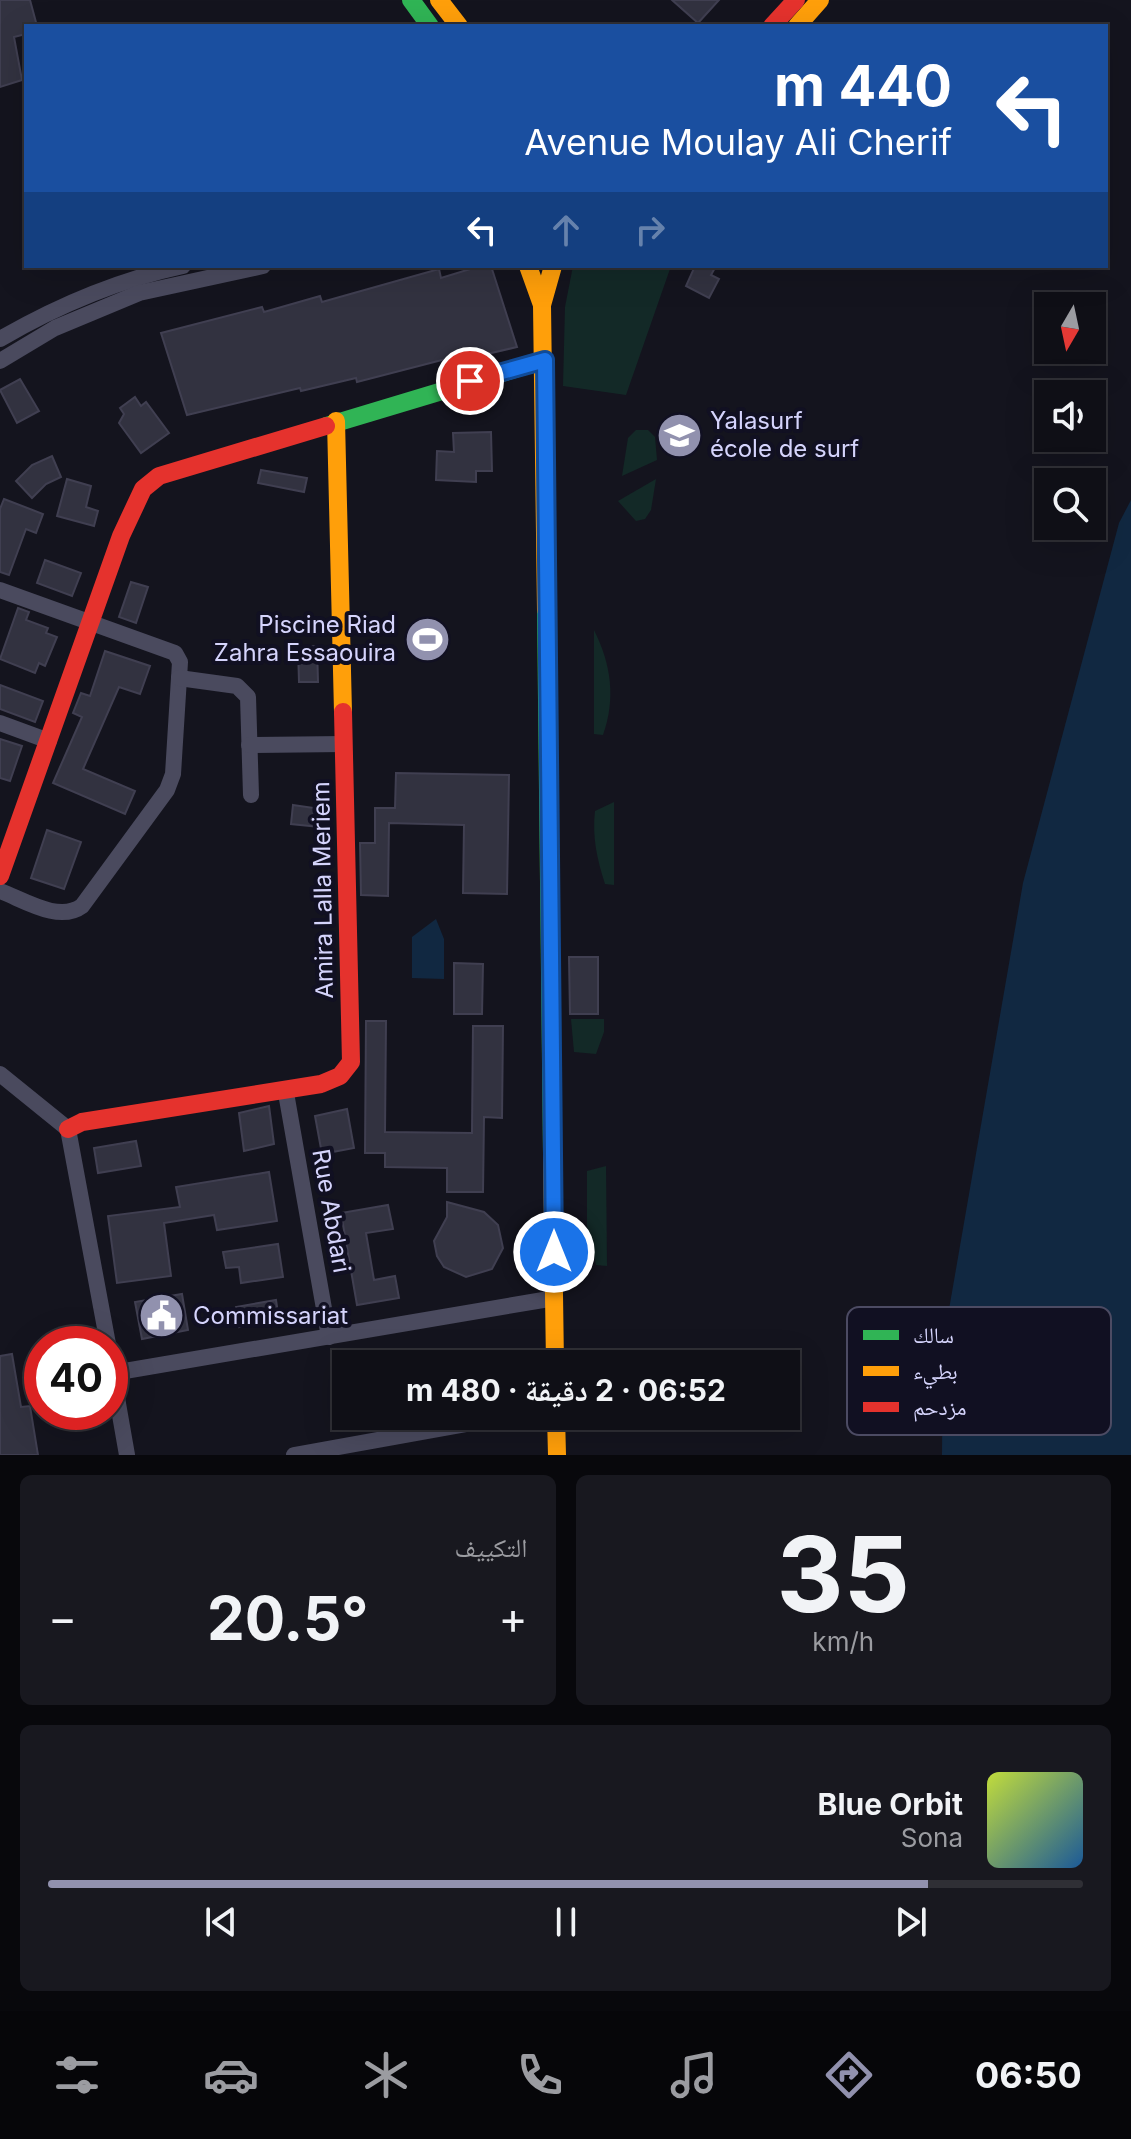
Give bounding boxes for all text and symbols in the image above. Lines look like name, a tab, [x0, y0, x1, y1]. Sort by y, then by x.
text: 440 m	[774, 52, 952, 120]
icon: left	[980, 56, 1084, 160]
text: Avenue Moulay Ali Cherif	[524, 120, 952, 164]
icon: left	[460, 208, 504, 252]
icon: ahead	[544, 208, 588, 252]
icon: right	[628, 208, 672, 252]
north arrow	[1034, 292, 1106, 364]
map controls	[1034, 292, 1106, 540]
pin	[436, 347, 504, 415]
icon: arrive	[448, 359, 492, 403]
button: sound	[1034, 380, 1106, 452]
place label: Yalasurf école de surf	[710, 406, 859, 463]
school or university icon: Yalasurf école de surf	[655, 411, 703, 459]
button: search	[1034, 468, 1106, 540]
place label: Piscine Riad Zahra Essaouira	[214, 610, 396, 667]
sports icon: Piscine Riad Zahra Essaouira	[403, 615, 451, 663]
street label: Amira Lalla Meriem	[306, 781, 339, 999]
street label: Rue Abdari	[306, 1147, 357, 1275]
position arrow	[512, 1210, 596, 1294]
public building icon: Commissariat	[138, 1292, 186, 1340]
place label: Commissariat	[193, 1301, 348, 1330]
legend	[847, 1307, 1111, 1435]
text: سالك	[913, 1322, 954, 1348]
speed limit sign: 40	[24, 1326, 128, 1430]
text: بطيء	[913, 1358, 958, 1389]
text: 06:52 · 2 دقيقة · 480 m	[406, 1372, 726, 1408]
text: مزدحم	[913, 1394, 967, 1422]
text: 35	[776, 1511, 910, 1637]
text: التكييف	[455, 1532, 528, 1563]
text: 20.5°	[207, 1582, 369, 1654]
text: −	[48, 1591, 77, 1645]
text: +	[498, 1591, 528, 1645]
text: km/h	[812, 1626, 874, 1657]
text: Blue Orbit	[818, 1786, 963, 1822]
text: Sona	[901, 1822, 963, 1853]
icon: previous	[199, 1900, 243, 1944]
icon: pause	[544, 1900, 588, 1944]
icon: next	[889, 1900, 933, 1944]
icon: filters	[49, 2047, 105, 2103]
icon: car	[203, 2047, 259, 2103]
icon: climate	[358, 2047, 414, 2103]
icon: phone	[512, 2047, 568, 2103]
icon: music	[666, 2047, 722, 2103]
icon: directions	[821, 2047, 877, 2103]
text: 06:50	[975, 2053, 1082, 2097]

